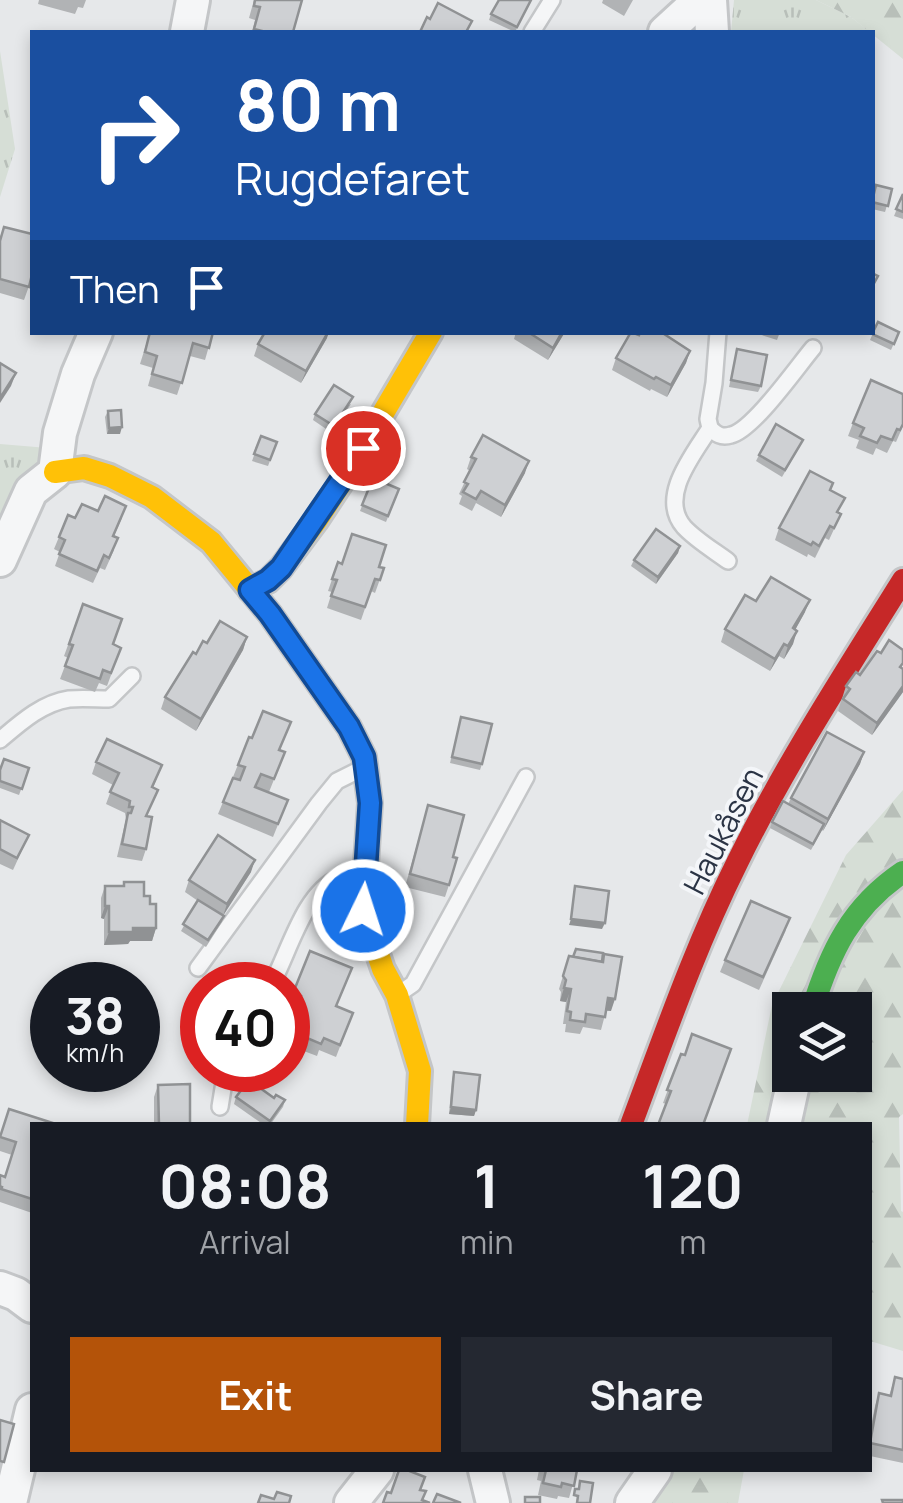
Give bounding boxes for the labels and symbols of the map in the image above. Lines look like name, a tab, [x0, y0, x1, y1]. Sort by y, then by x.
pin	[321, 406, 406, 491]
street label: Haukåsen	[673, 760, 772, 901]
position arrow	[311, 858, 415, 962]
speed limit sign: 40	[180, 962, 310, 1092]

